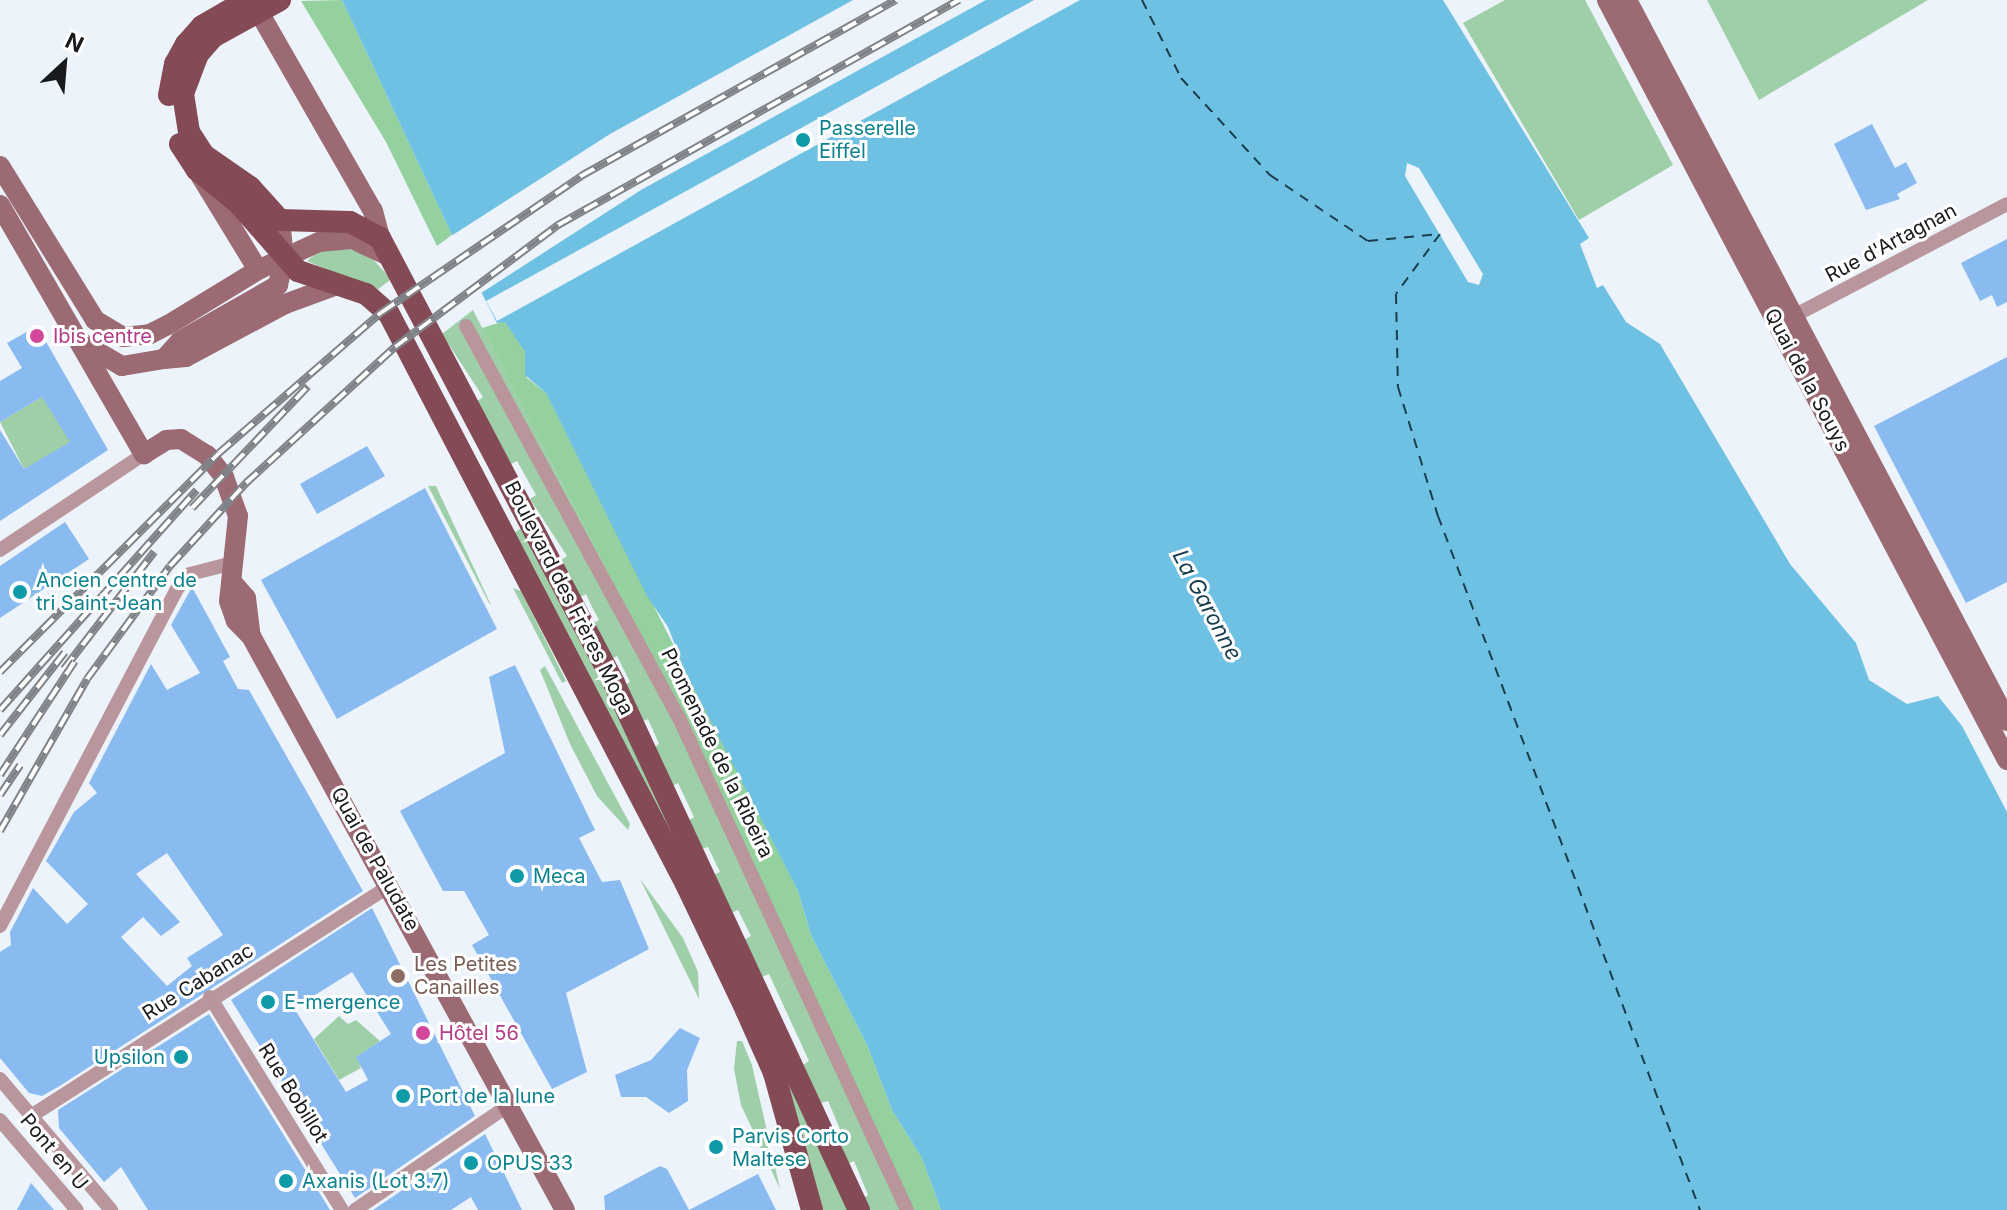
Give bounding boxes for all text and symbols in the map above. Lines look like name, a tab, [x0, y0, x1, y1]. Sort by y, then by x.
north arrow	[24, 24, 104, 104]
text: N	[61, 27, 88, 58]
place label: Passerelle Eiffel	[819, 116, 916, 163]
marker: Passerelle Eiffel	[794, 131, 812, 149]
street label: Rue d'Artagnan	[1821, 198, 1961, 288]
street label: Quai de la Souys	[1759, 304, 1855, 456]
place label: Ibis centre	[53, 324, 152, 348]
marker: Ibis centre	[28, 327, 46, 345]
street label: Boulevard des Frères Moga	[499, 477, 639, 719]
water label: La Garonne	[1167, 545, 1247, 665]
place label: Ancien centre de tri Saint-Jean	[36, 568, 197, 615]
marker: Ancien centre de tri Saint-Jean	[11, 583, 29, 601]
street label: Promenade de la Ribeira	[656, 644, 778, 862]
street label: Quai de Paludate	[326, 783, 424, 935]
place label: Meca	[533, 864, 586, 888]
marker: Meca	[508, 867, 526, 885]
street label: Rue Cabanac	[138, 938, 258, 1026]
place label: Les Petites Canailles	[414, 952, 517, 999]
marker: Les Petites Canailles	[389, 967, 407, 985]
place label: E-mergence	[284, 990, 400, 1014]
marker: E-mergence	[259, 993, 277, 1011]
place label: Hôtel 56	[439, 1021, 519, 1045]
marker: Hôtel 56	[414, 1024, 432, 1042]
street label: Rue Bobillot	[253, 1039, 333, 1147]
place label: Upsilon	[94, 1045, 165, 1069]
marker: Upsilon	[172, 1048, 190, 1066]
place label: Port de la lune	[419, 1084, 555, 1108]
marker: Port de la lune	[394, 1087, 412, 1105]
street label: Pont en U	[15, 1109, 93, 1195]
place label: Parvis Corto Maltese	[732, 1124, 849, 1171]
marker: Parvis Corto Maltese	[707, 1138, 725, 1156]
place label: OPUS 33	[487, 1151, 573, 1175]
marker: OPUS 33	[462, 1154, 480, 1172]
place label: Axanis (Lot 3.7)	[302, 1169, 450, 1193]
marker: Axanis (Lot 3.7)	[277, 1172, 295, 1190]

